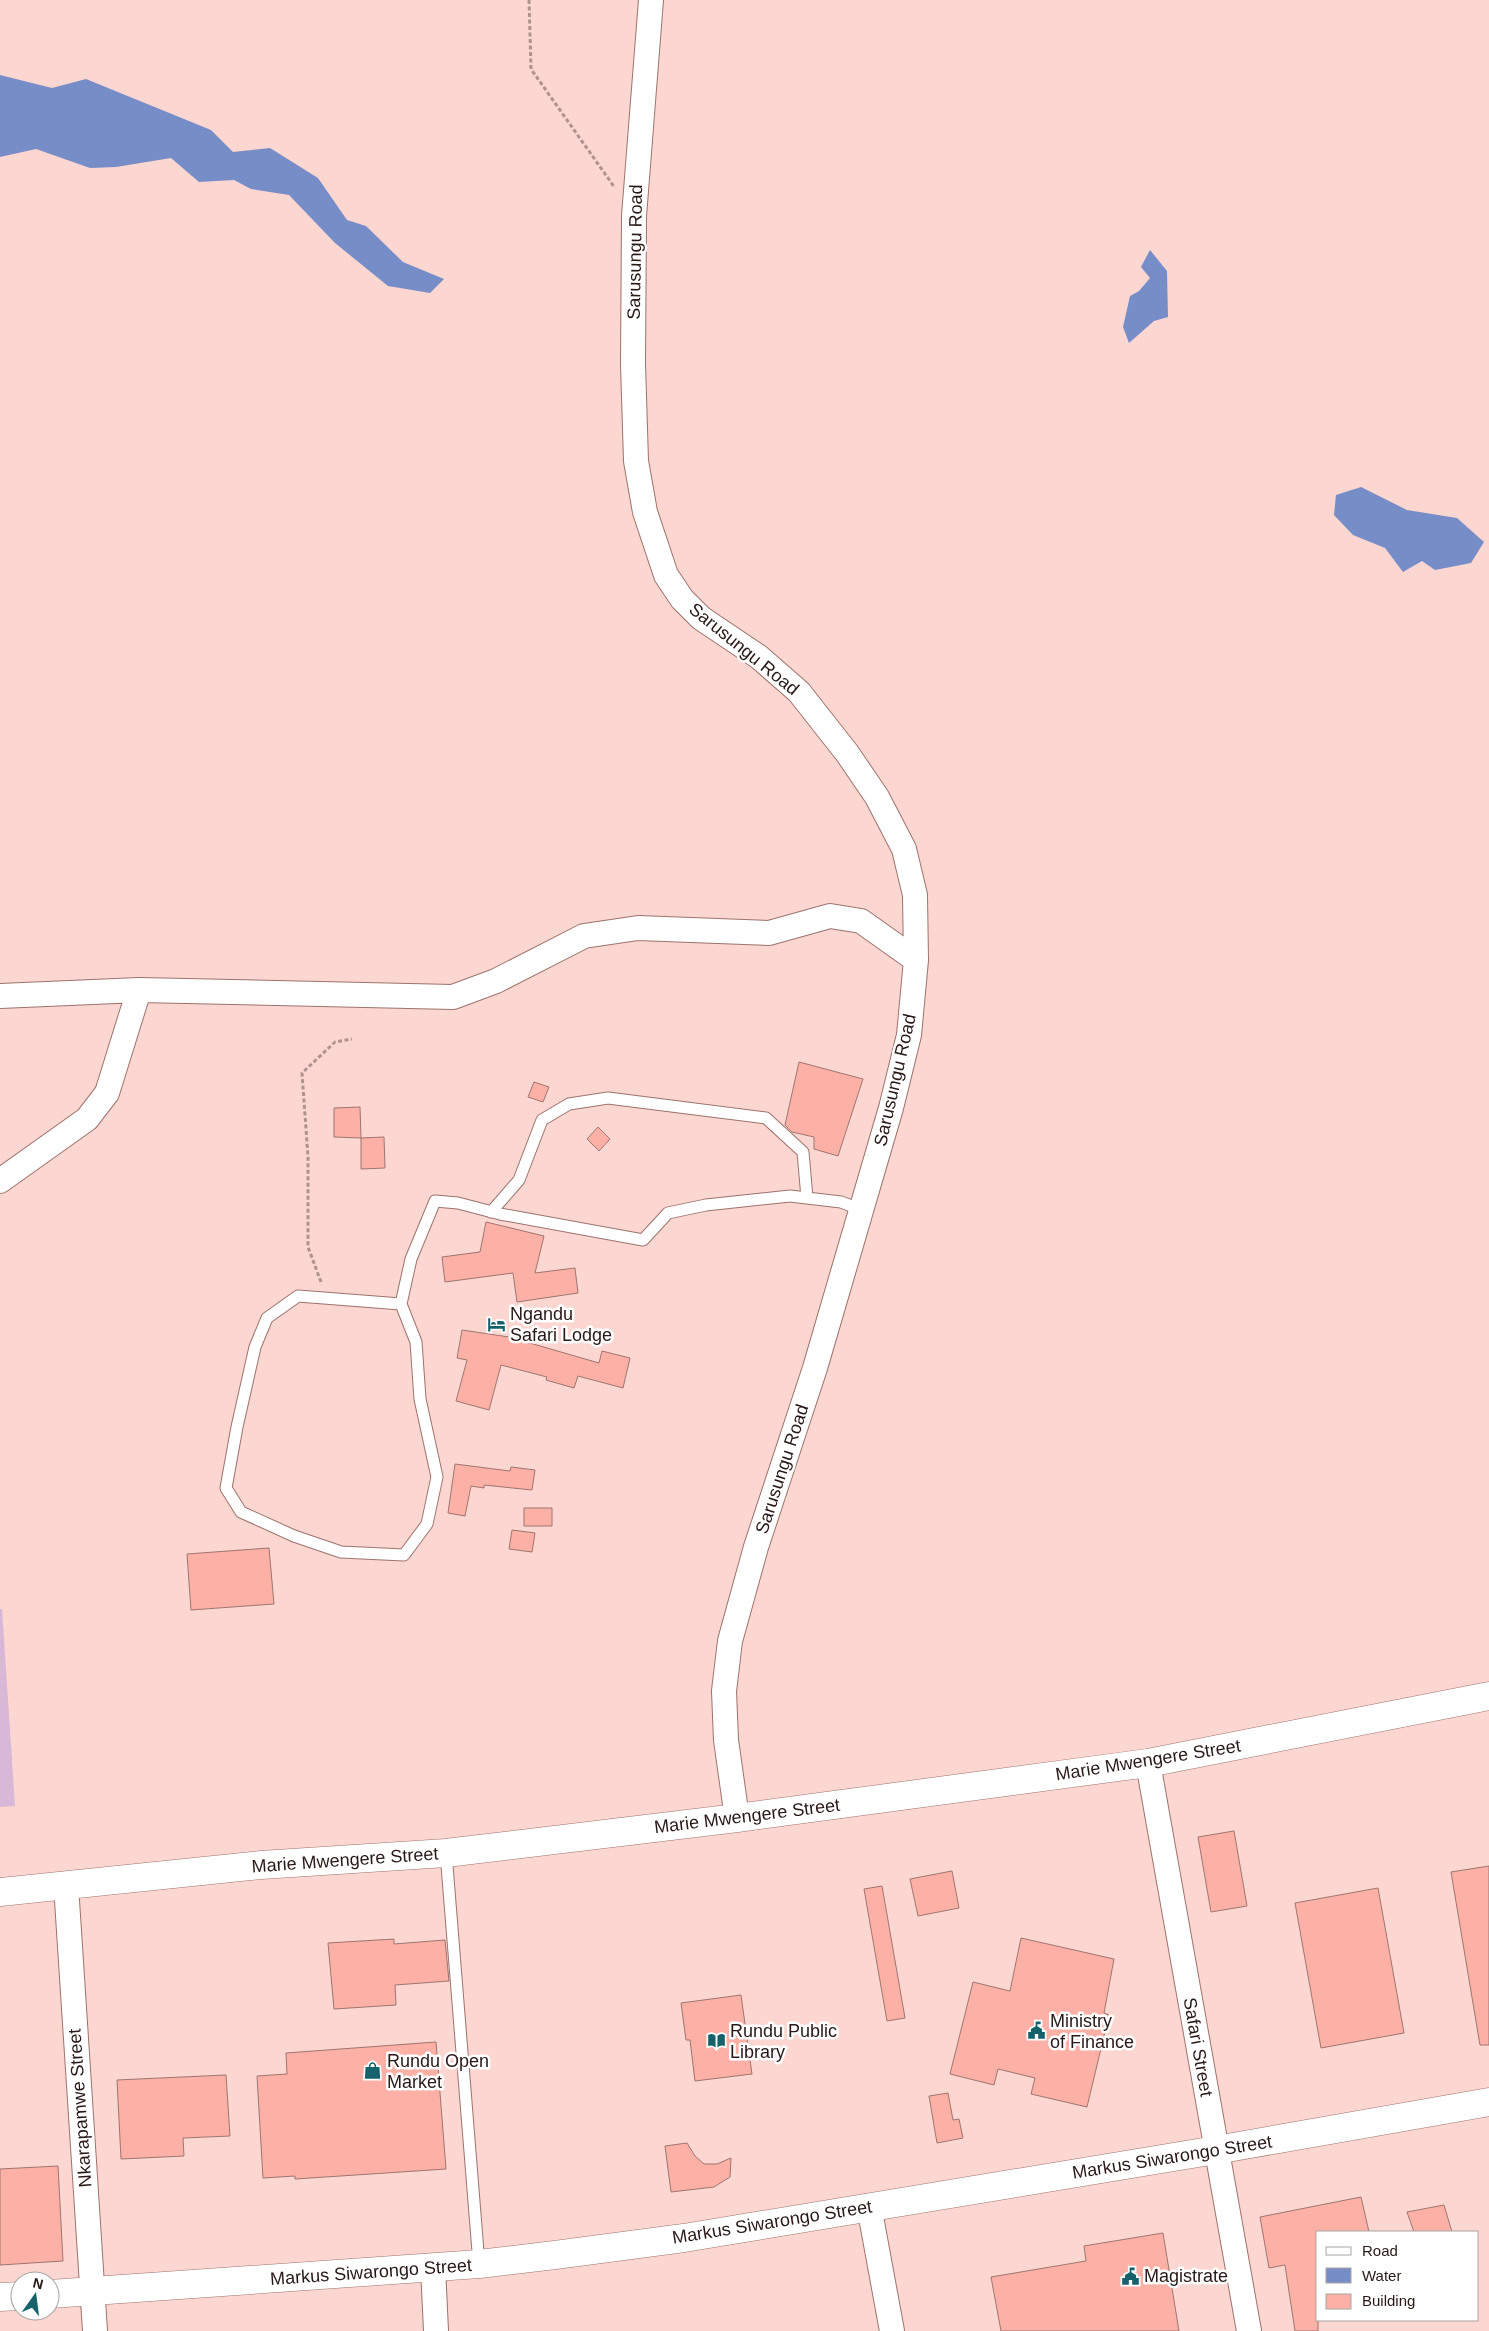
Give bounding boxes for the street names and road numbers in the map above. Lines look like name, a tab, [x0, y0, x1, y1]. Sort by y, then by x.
street label: Sarusungu Road	[624, 184, 646, 320]
street label: Sarusungu Road	[685, 599, 803, 699]
street label: Sarusungu Road	[870, 1012, 920, 1148]
street label: Sarusungu Road	[752, 1402, 812, 1536]
street label: Marie Mwengere Street	[1054, 1735, 1242, 1785]
street label: Marie Mwengere Street	[653, 1795, 841, 1837]
street label: Marie Mwengere Street	[251, 1843, 439, 1877]
street label: Safari Street	[1179, 1996, 1217, 2098]
street label: Nkarapamwe Street	[64, 2028, 96, 2188]
street label: Markus Siwarongo Street	[1071, 2131, 1273, 2183]
street label: Markus Siwarongo Street	[671, 2196, 873, 2248]
street label: Markus Siwarongo Street	[270, 2255, 472, 2289]

